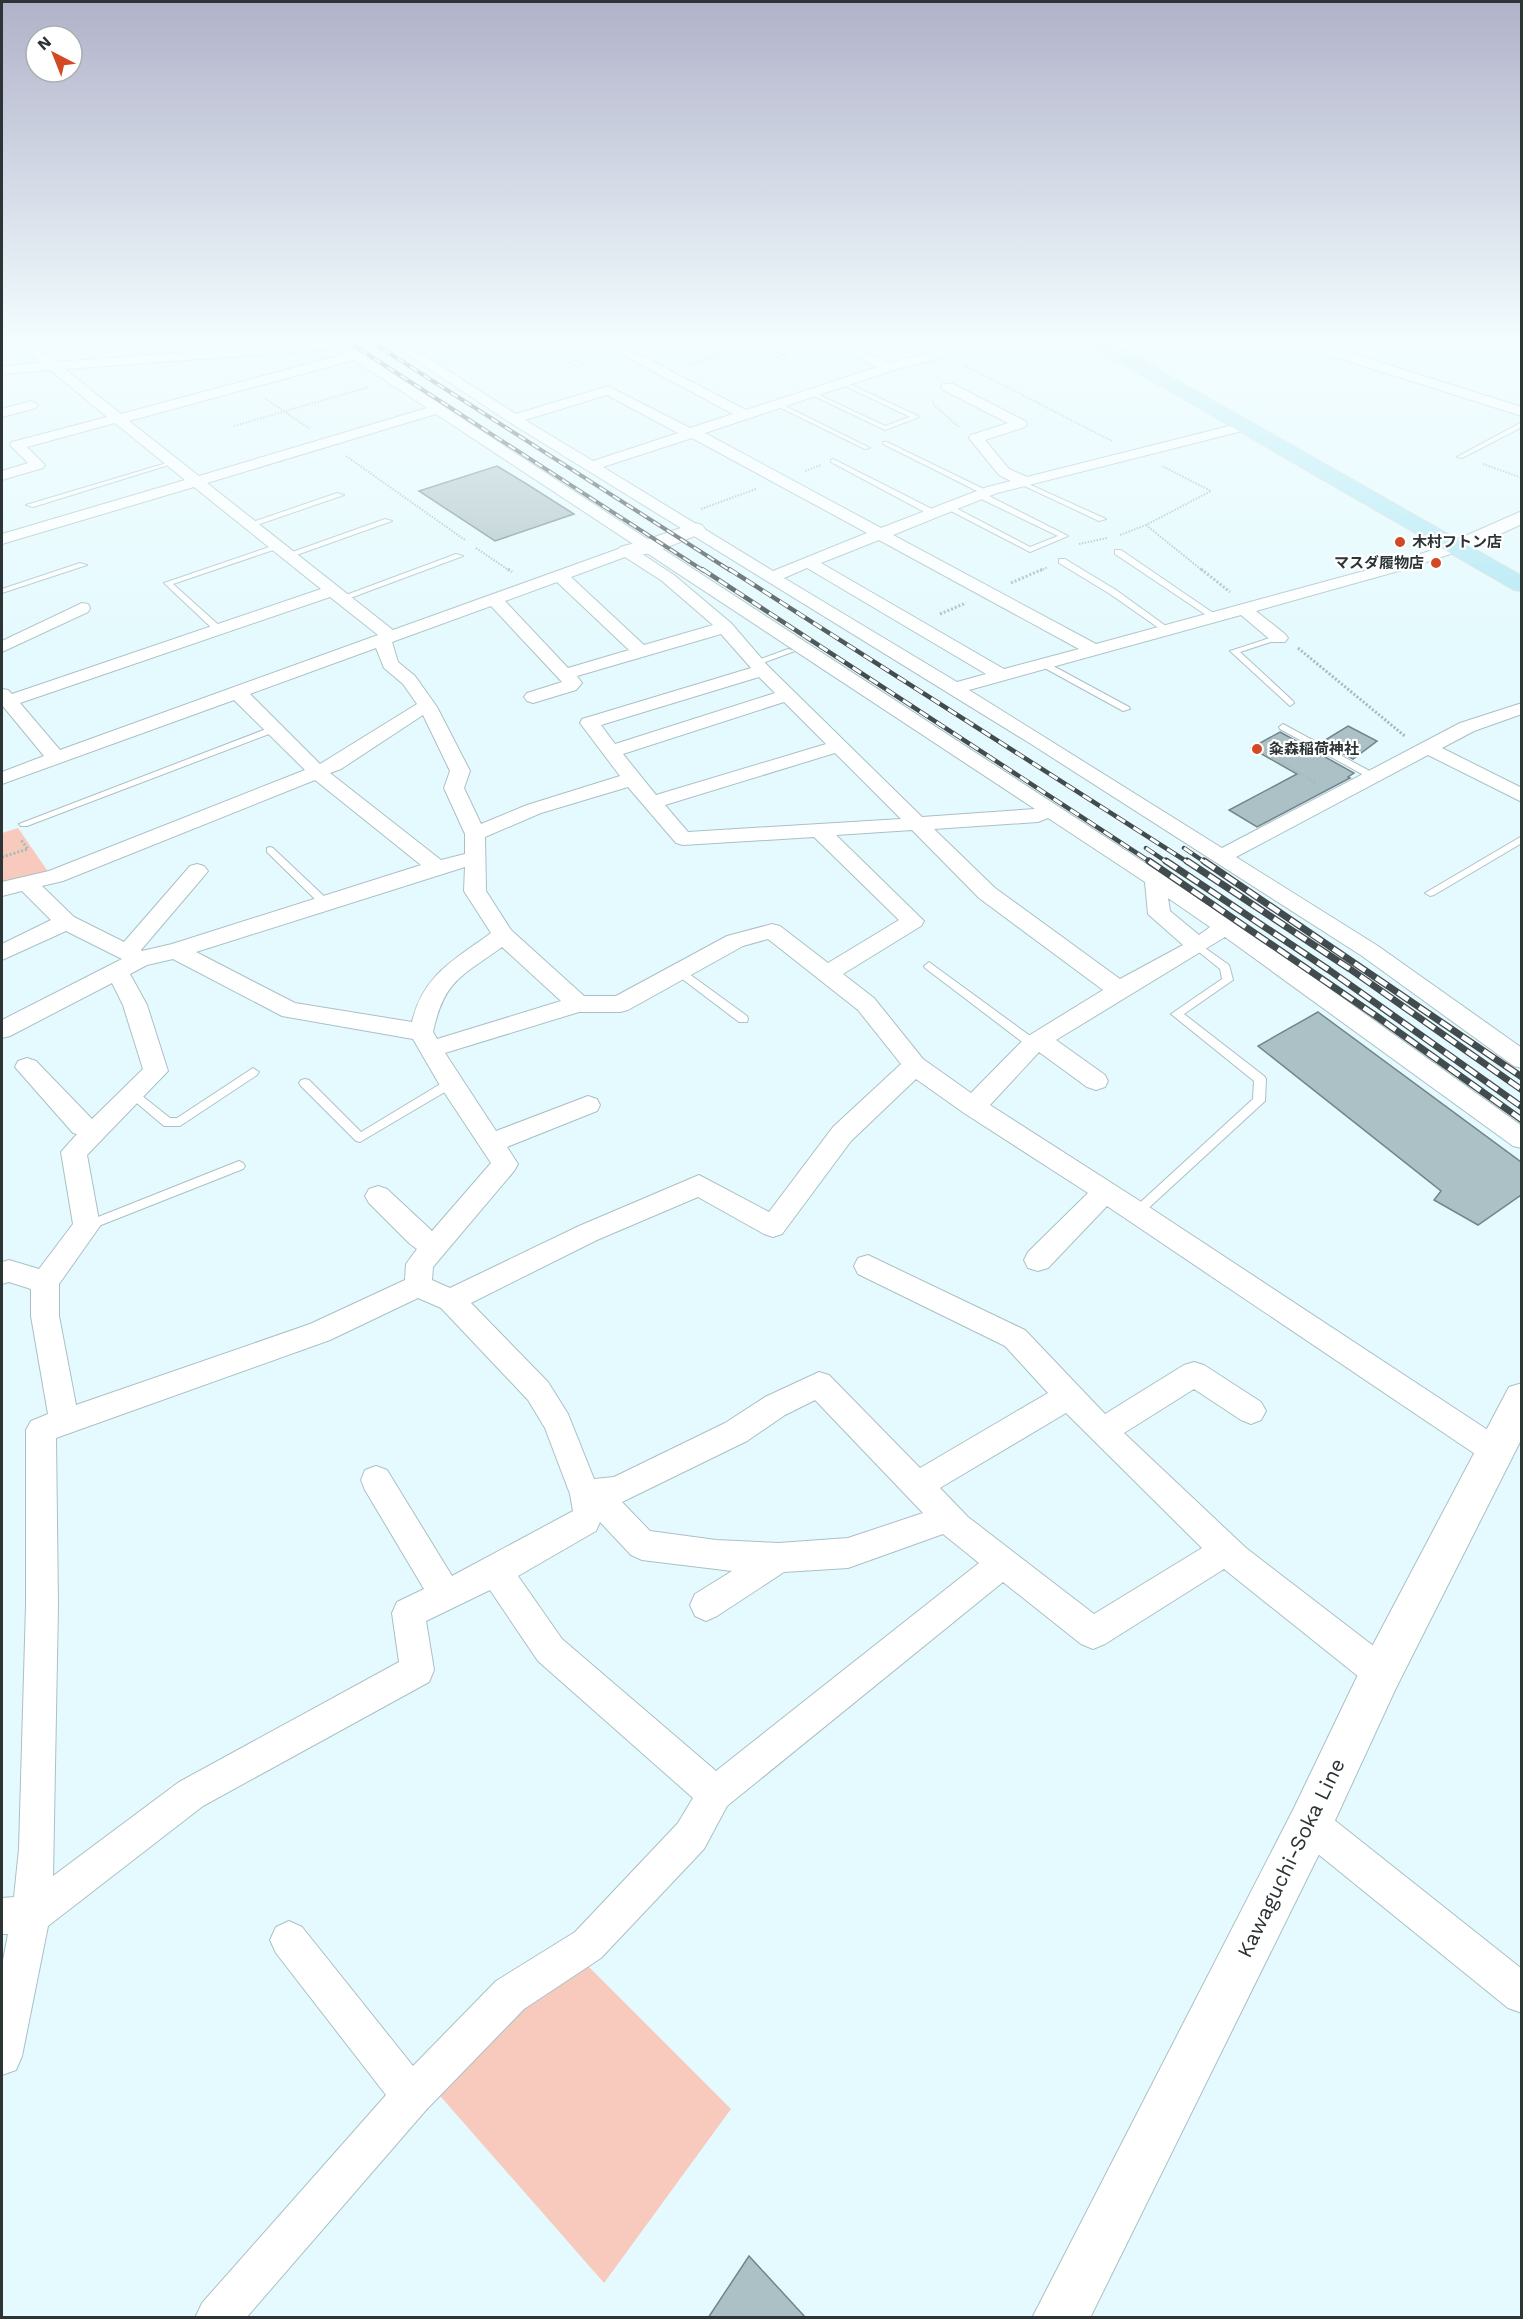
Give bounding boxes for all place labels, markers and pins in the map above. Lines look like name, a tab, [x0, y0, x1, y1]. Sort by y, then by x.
place label: 木村フトン店	[1412, 533, 1502, 551]
marker: 木村フトン店	[1393, 535, 1407, 549]
place label: マスダ履物店	[1334, 554, 1424, 572]
marker: マスダ履物店	[1429, 556, 1443, 570]
place label: 粂森稲荷神社	[1269, 740, 1359, 758]
marker: 粂森稲荷神社	[1250, 742, 1264, 756]

